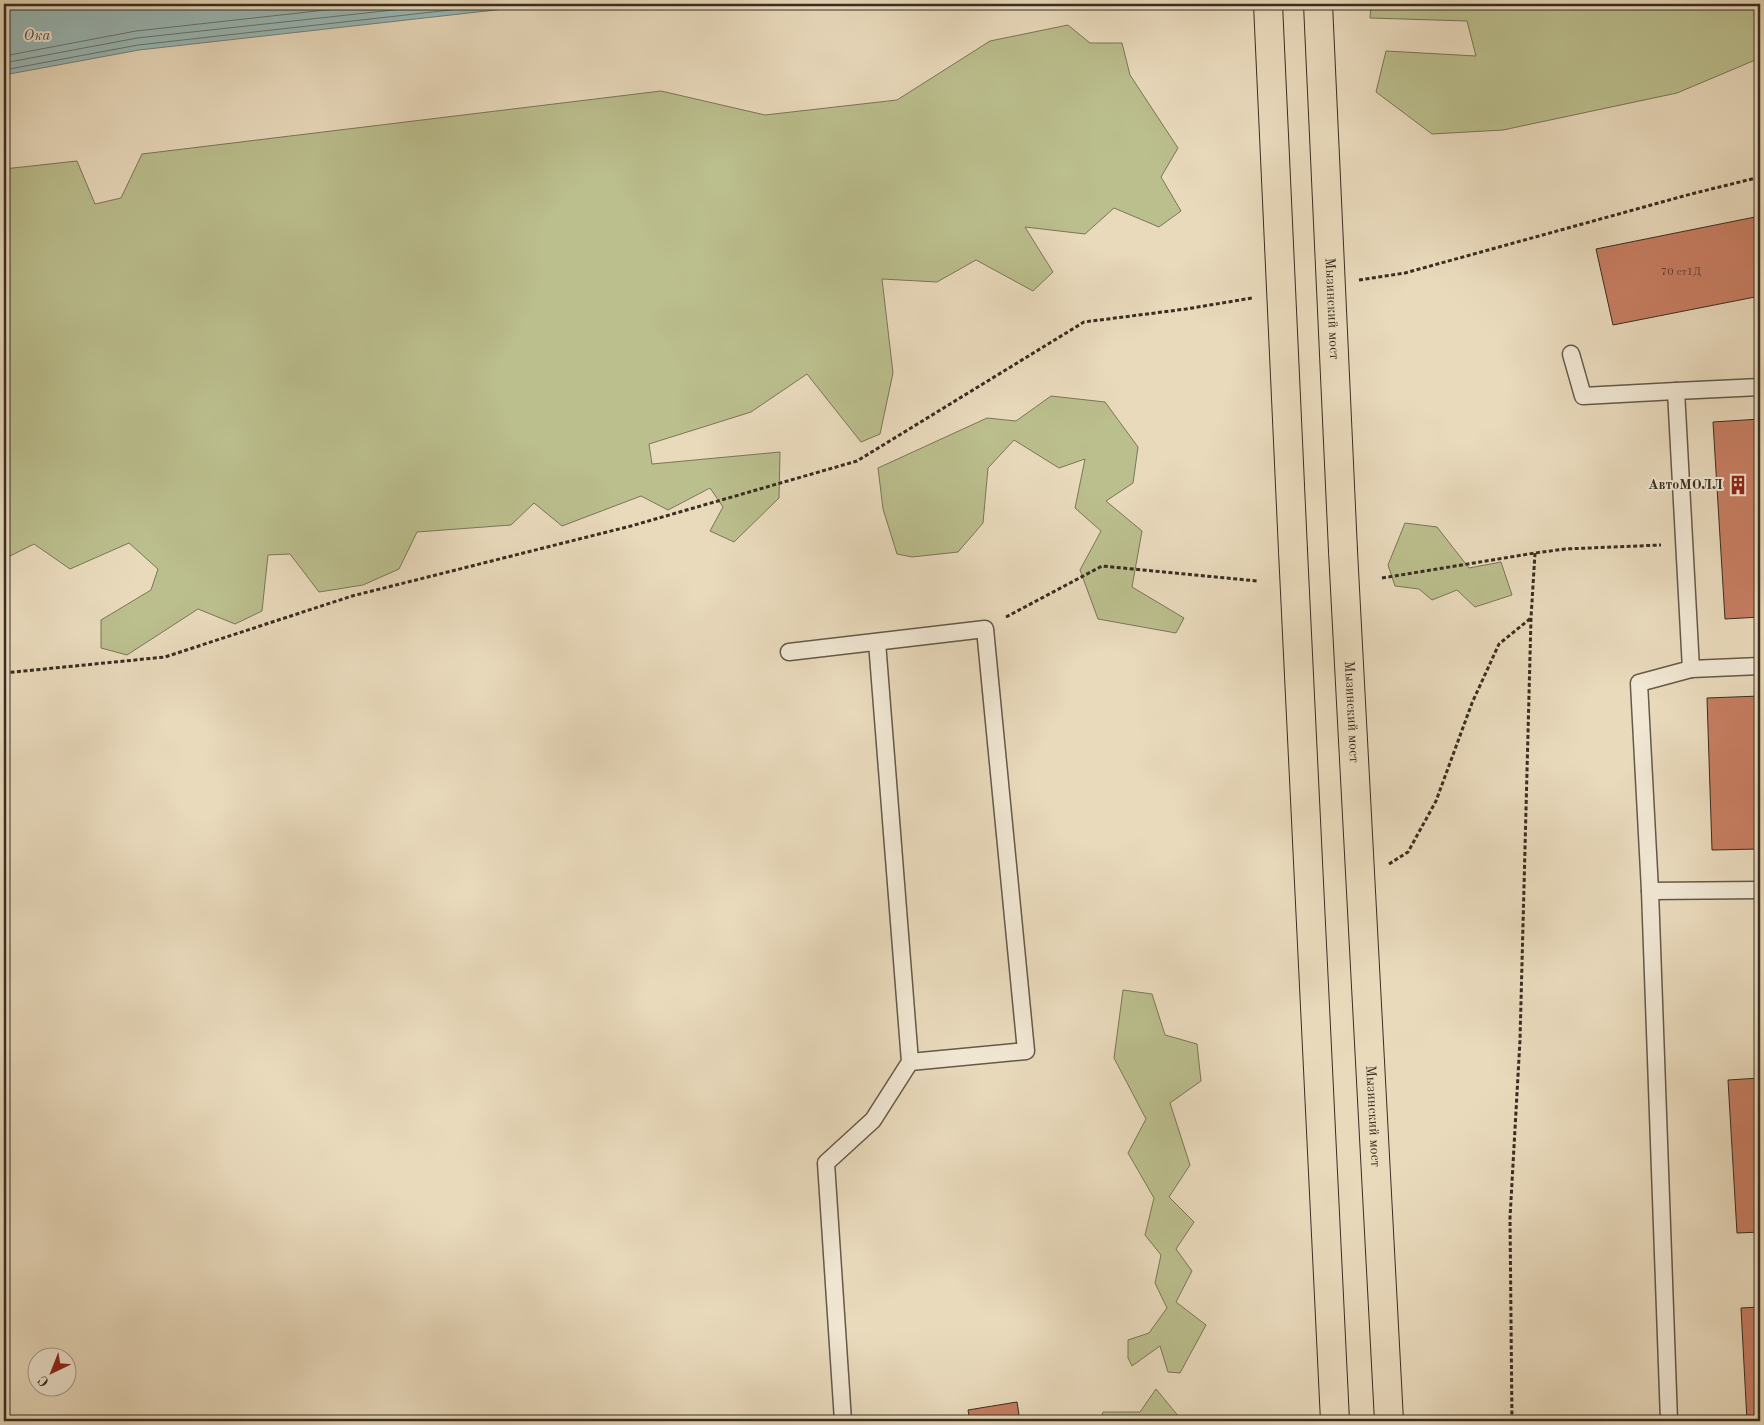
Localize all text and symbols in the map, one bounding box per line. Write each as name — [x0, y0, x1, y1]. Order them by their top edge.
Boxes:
water label: Ока — [24, 29, 50, 44]
street label: Мызинский мост — [1323, 257, 1341, 360]
house number: 70 ст1Д — [1661, 267, 1701, 278]
building icon: АвтоМОЛЛ — [1727, 474, 1749, 496]
place label: АвтоМОЛЛ — [1648, 478, 1723, 492]
street label: Мызинский мост — [1342, 660, 1361, 764]
street label: Мызинский мост — [1363, 1065, 1383, 1168]
north arrow — [28, 1348, 78, 1398]
text: С — [36, 1373, 52, 1389]

